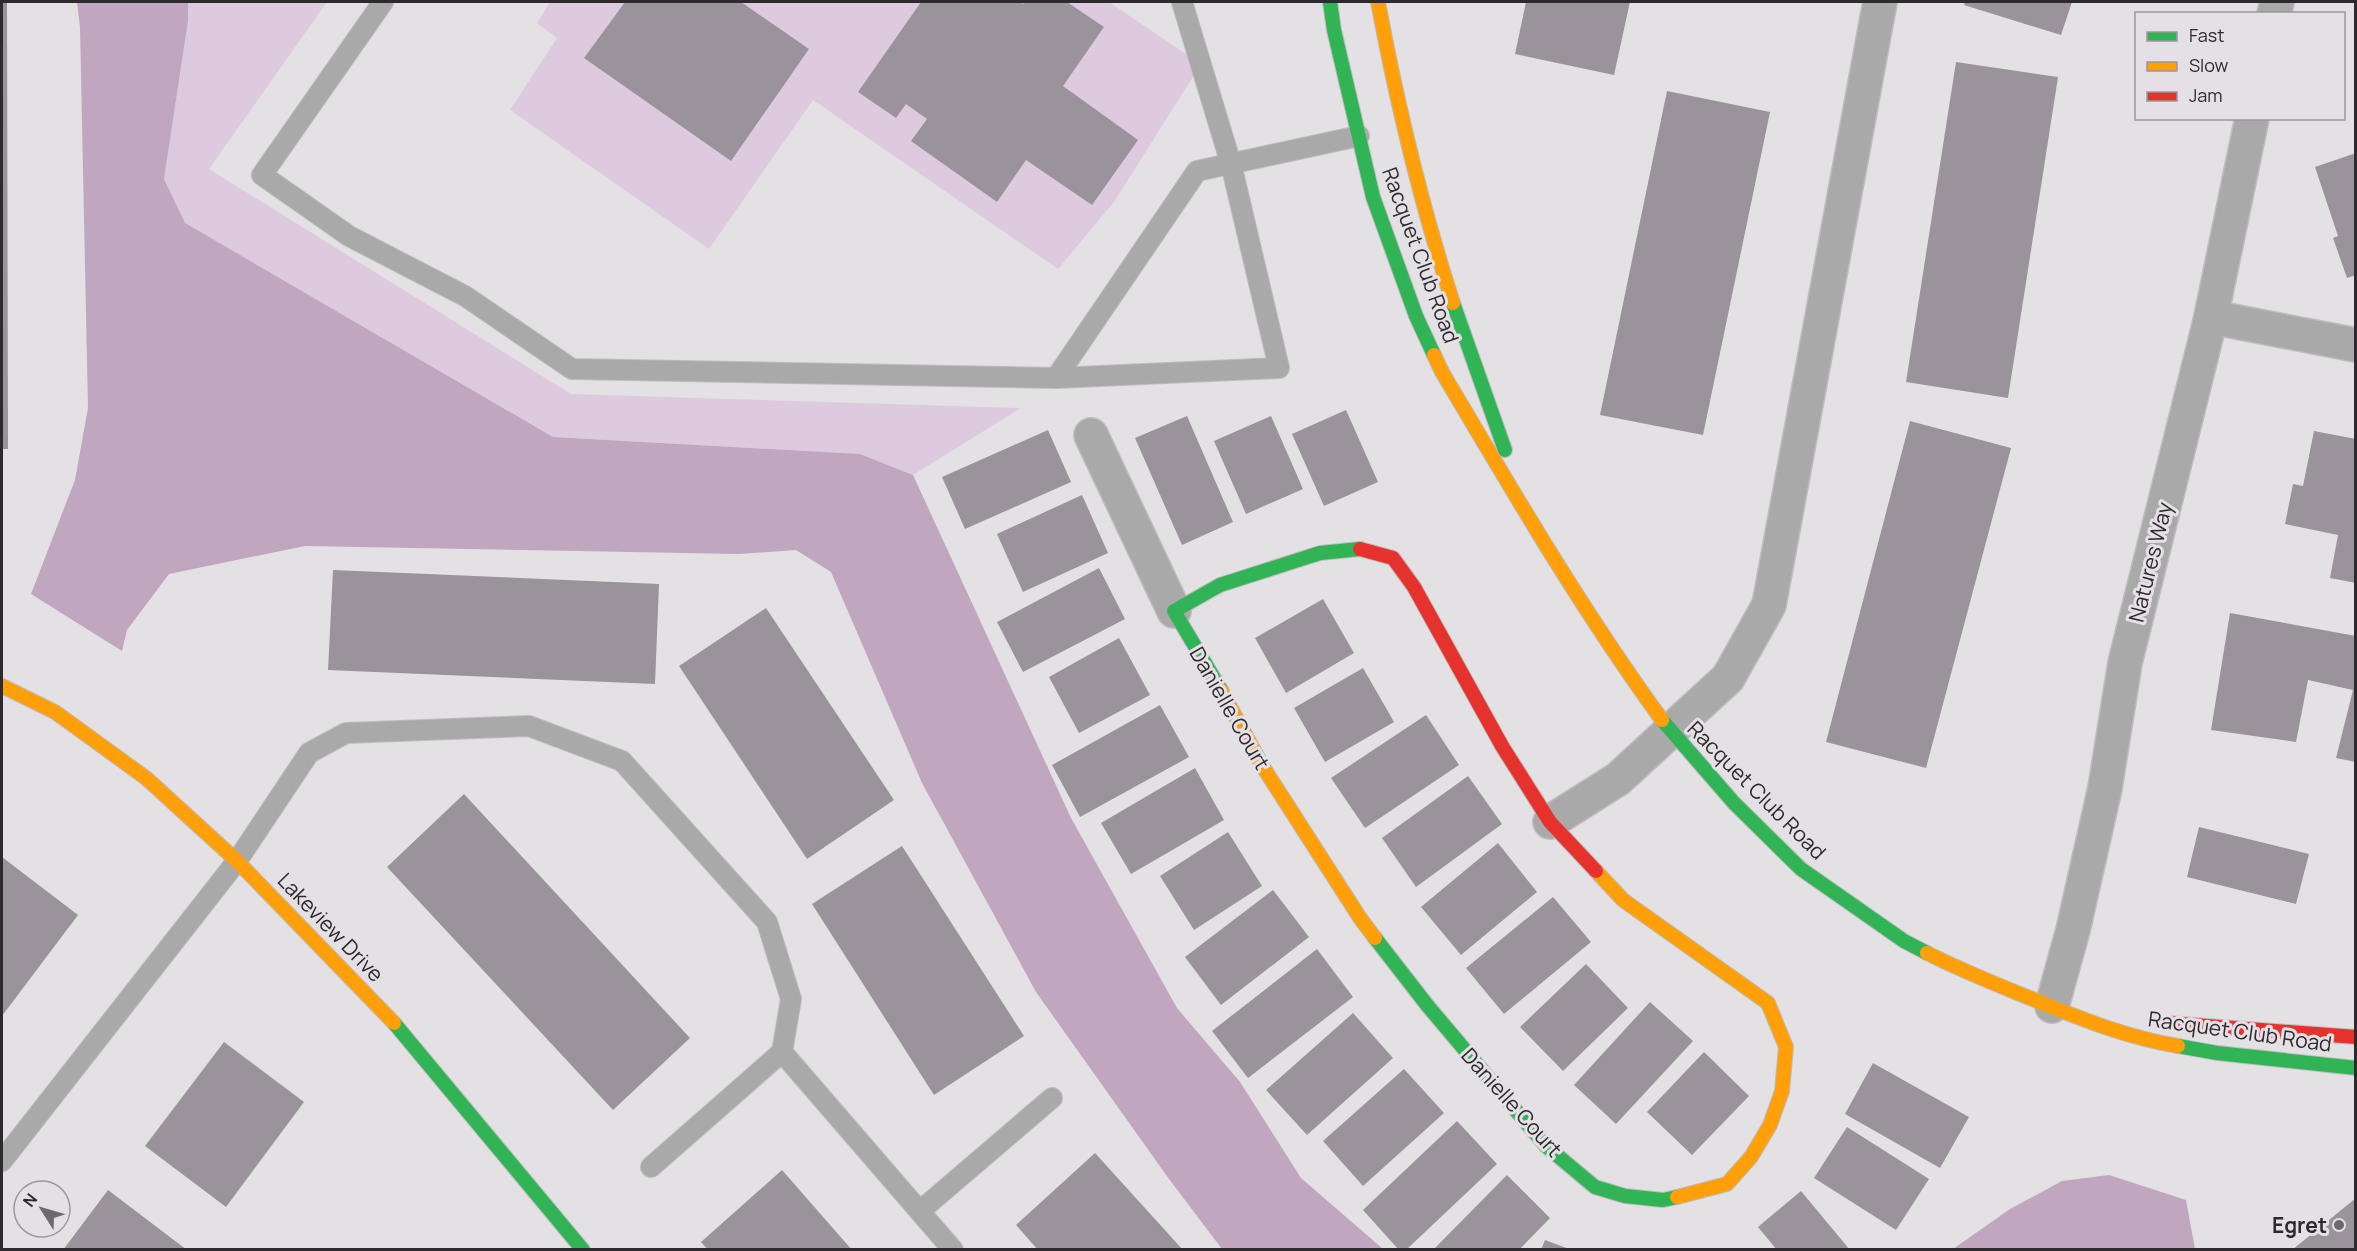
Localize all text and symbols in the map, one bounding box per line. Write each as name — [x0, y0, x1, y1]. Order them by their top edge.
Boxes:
legend — [2135, 12, 2345, 120]
text: Fast — [2189, 23, 2224, 47]
text: Slow — [2189, 53, 2229, 77]
text: Jam — [2189, 83, 2223, 107]
street label: Racquet Club Road — [1376, 163, 1466, 347]
street label: Natures Way — [2122, 499, 2178, 625]
street label: Danielle Court — [1183, 641, 1277, 775]
street label: Racquet Club Road — [1682, 715, 1832, 865]
street label: Lakeview Drive — [272, 866, 390, 988]
street label: Racquet Club Road — [2146, 1004, 2334, 1058]
street label: Danielle Court — [1456, 1042, 1568, 1162]
north arrow — [12, 1179, 72, 1239]
text: N — [18, 1189, 42, 1211]
place label: Egret — [2272, 1211, 2327, 1239]
marker: Egret — [2332, 1218, 2346, 1232]

